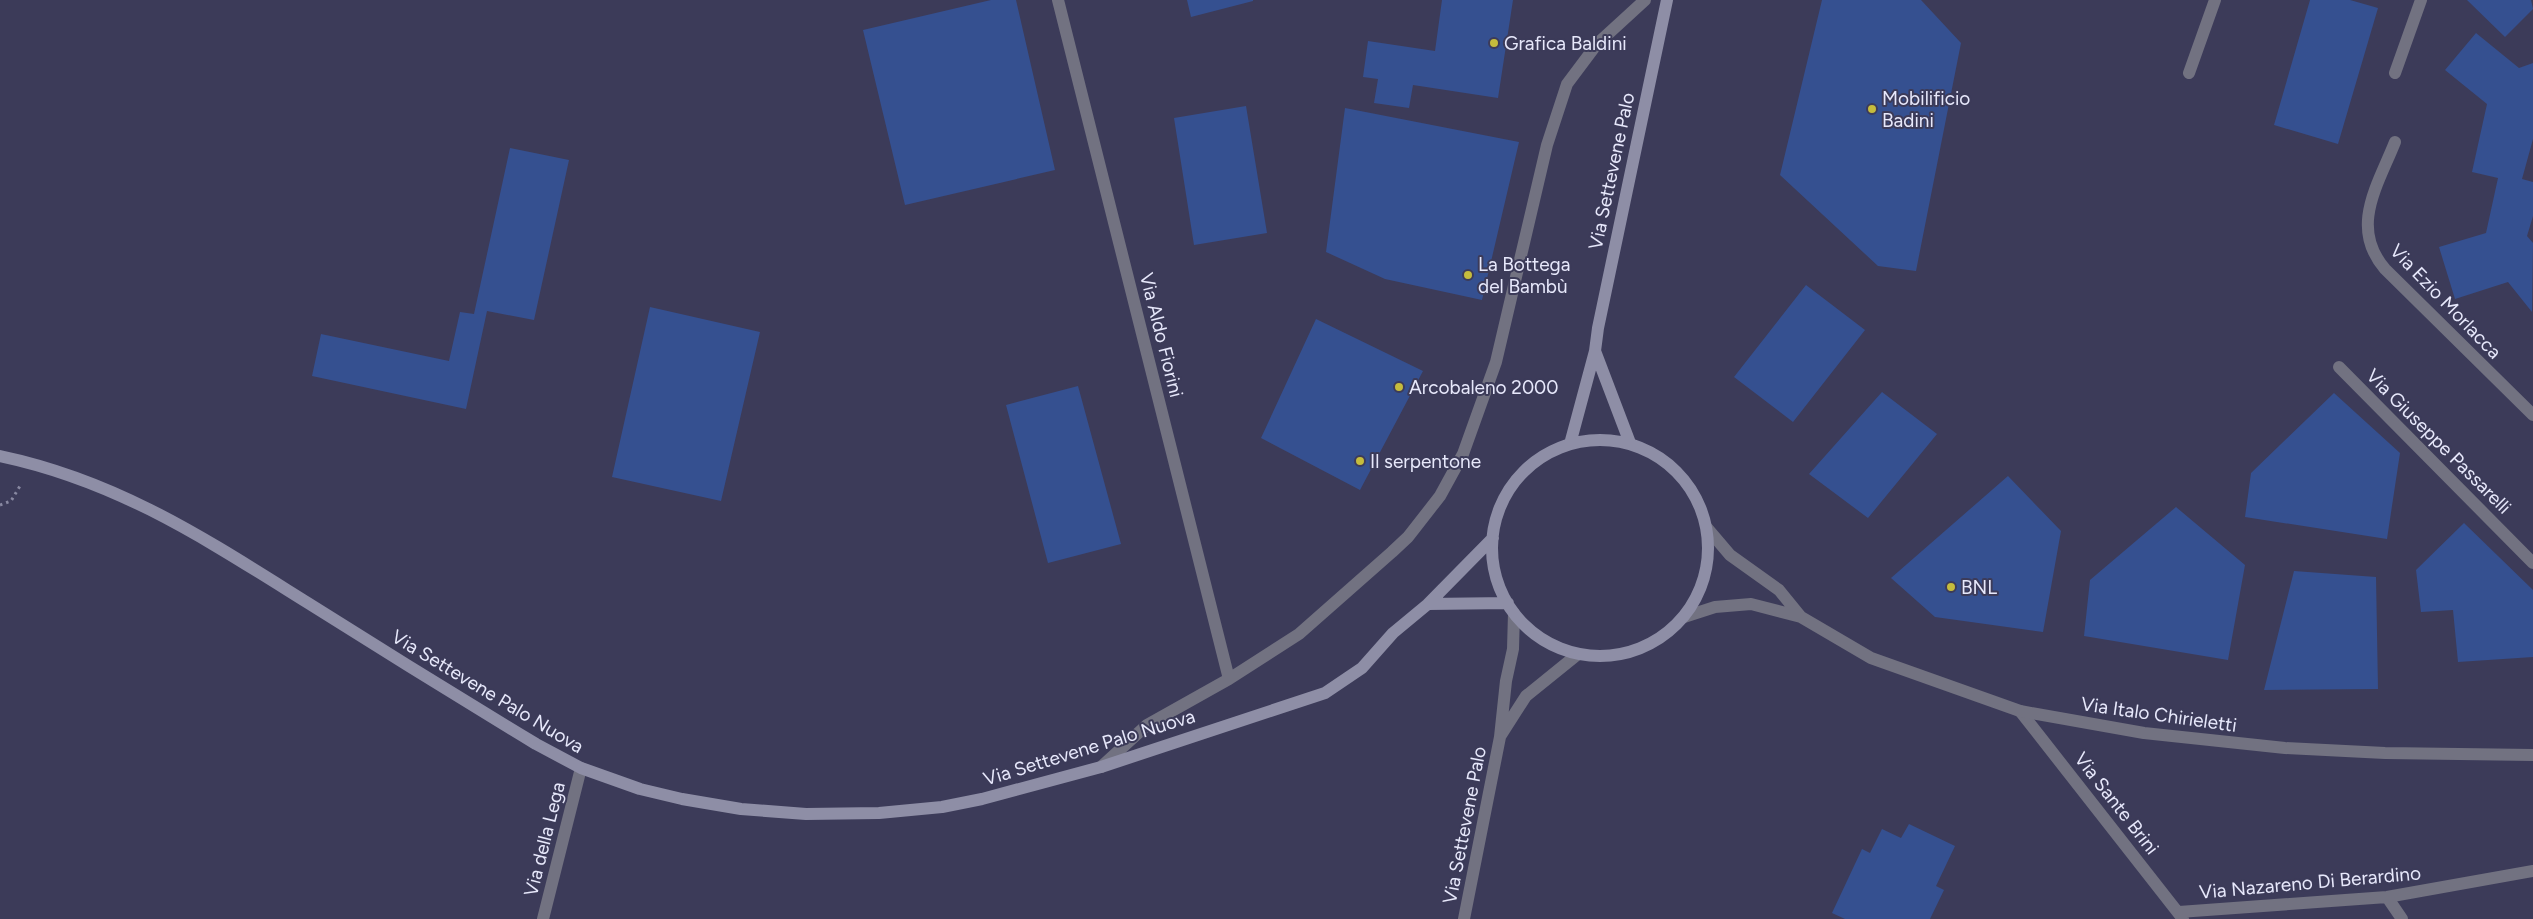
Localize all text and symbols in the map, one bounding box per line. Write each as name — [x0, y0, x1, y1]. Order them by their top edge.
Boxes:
place label: Grafica Baldini — [1504, 32, 1627, 55]
marker: Grafica Baldini — [1488, 37, 1500, 49]
place label: Mobilificio Badini — [1882, 87, 1970, 132]
street label: Via Settevene Palo — [1584, 91, 1639, 252]
marker: Mobilificio Badini — [1866, 103, 1878, 115]
street label: Via Ezio Morlacca — [2385, 239, 2506, 363]
place label: La Bottega del Bambù — [1478, 253, 1570, 298]
marker: La Bottega del Bambù — [1462, 269, 1474, 281]
street label: Via Aldo Fiorini — [1135, 271, 1188, 400]
street label: Via Giuseppe Passarelli — [2361, 364, 2516, 519]
place label: Arcobaleno 2000 — [1409, 376, 1558, 399]
marker: Arcobaleno 2000 — [1393, 381, 1405, 393]
place label: Il serpentone — [1370, 450, 1481, 473]
marker: Il serpentone — [1354, 455, 1366, 467]
place label: BNL — [1961, 576, 1997, 599]
marker: BNL — [1945, 581, 1957, 593]
street label: Via Settevene Palo Nuova — [388, 625, 588, 758]
street label: Via Italo Chirieletti — [2080, 692, 2238, 737]
street label: Via Settevene Palo Nuova — [981, 704, 1198, 791]
street label: Via Settevene Palo — [1438, 744, 1491, 906]
street label: Via Sante Brini — [2070, 748, 2164, 859]
street label: Via della Lega — [519, 779, 570, 899]
street label: Via Nazareno Di Berardino — [2198, 861, 2422, 904]

